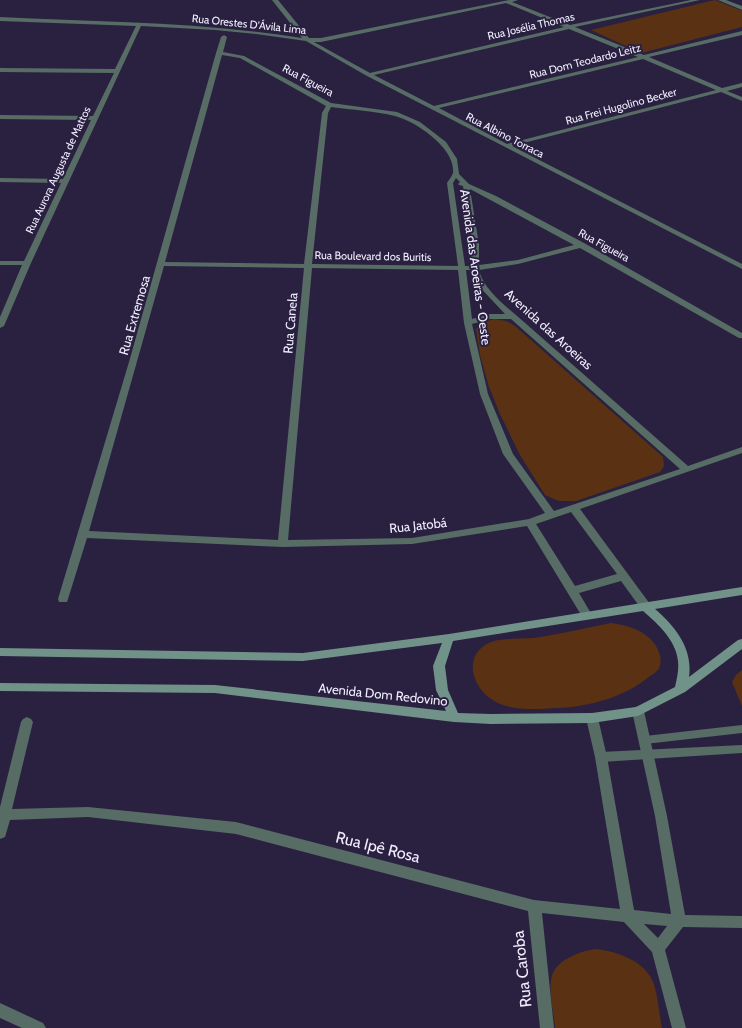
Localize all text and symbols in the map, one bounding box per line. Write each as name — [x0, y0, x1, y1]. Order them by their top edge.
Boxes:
street label: Rua Josélia Thomas — [486, 9, 576, 43]
street label: Rua Orestes D'Ávila Lima — [191, 11, 308, 37]
street label: Rua Dom Teodardo Leitz — [528, 40, 642, 82]
street label: Rua Figueira — [280, 61, 337, 100]
street label: Rua Frei Hugolino Becker — [564, 84, 679, 128]
street label: Rua Aurora Augusta de Mattos — [22, 104, 94, 236]
street label: Rua Albino Torraca — [464, 109, 547, 161]
street label: Avenida das Aroeiras - Oeste — [457, 188, 495, 346]
street label: Rua Figueira — [576, 225, 632, 265]
street label: Rua Boulevard dos Buritis — [314, 248, 432, 264]
street label: Rua Extremosa — [115, 273, 153, 357]
street label: Avenida das Aroeiras — [502, 285, 597, 373]
street label: Rua Canela — [279, 291, 301, 354]
street label: Rua Jatobá — [388, 514, 448, 536]
street label: Avenida Dom Redovino — [318, 679, 448, 709]
street label: Rua Ipê Rosa — [334, 827, 422, 867]
street label: Rua Caroba — [509, 929, 535, 1008]

